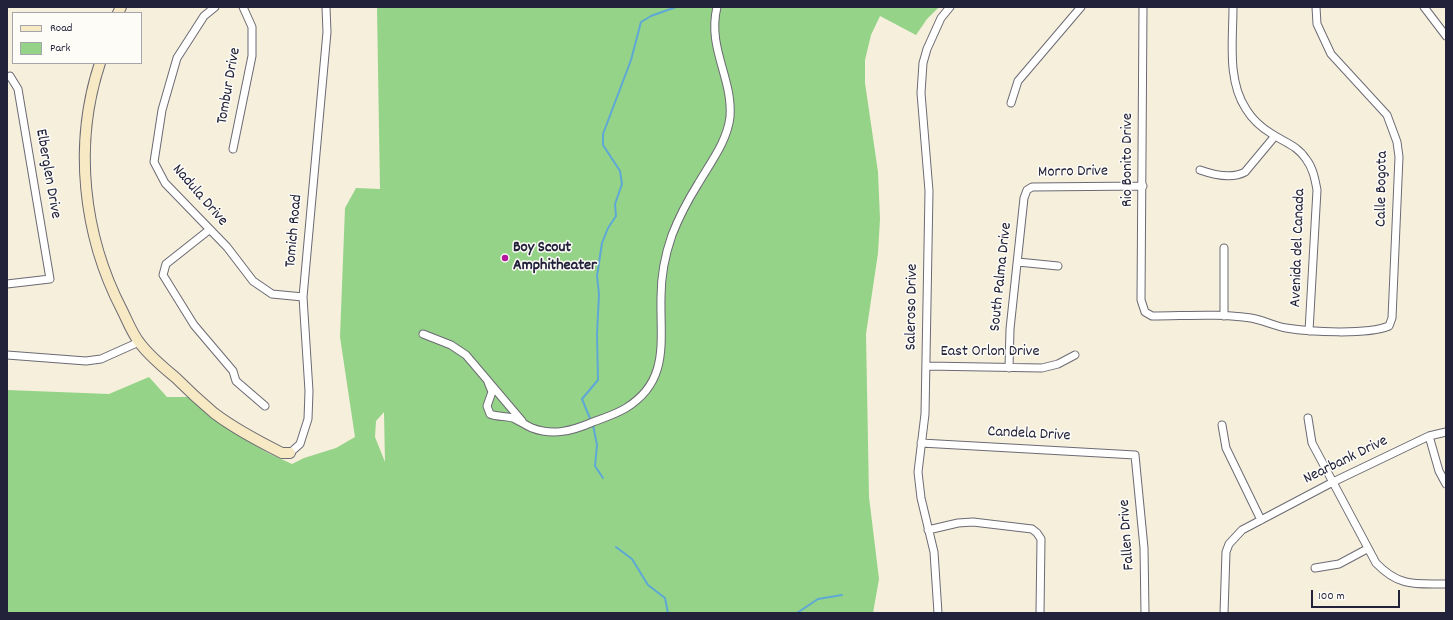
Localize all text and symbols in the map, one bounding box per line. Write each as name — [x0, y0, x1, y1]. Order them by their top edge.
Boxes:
legend — [12, 12, 142, 64]
text: Road — [50, 20, 72, 37]
text: Park — [50, 40, 70, 57]
street label: Tombur Drive — [214, 46, 246, 126]
street label: Rio Bonito Drive — [1119, 113, 1139, 207]
street label: Elberglen Drive — [30, 128, 64, 220]
street label: Calle Bogota — [1373, 151, 1393, 227]
street label: Nadula Drive — [167, 161, 231, 231]
street label: Morro Drive — [1038, 163, 1108, 183]
street label: Avenida del Canada — [1287, 188, 1311, 308]
street label: Tomich Road — [282, 194, 308, 268]
street label: South Palma Drive — [987, 222, 1017, 332]
place label: Boy Scout Amphitheater — [513, 239, 597, 277]
marker: Boy Scout Amphitheater — [500, 253, 510, 263]
street label: Saleroso Drive — [903, 263, 923, 351]
street label: East Orlon Drive — [940, 343, 1040, 363]
street label: Candela Drive — [987, 423, 1071, 447]
street label: Nearbank Drive — [1301, 432, 1391, 490]
street label: Fallen Drive — [1116, 499, 1140, 571]
scale bar — [1313, 582, 1402, 608]
text: 100 m — [1318, 588, 1345, 605]

